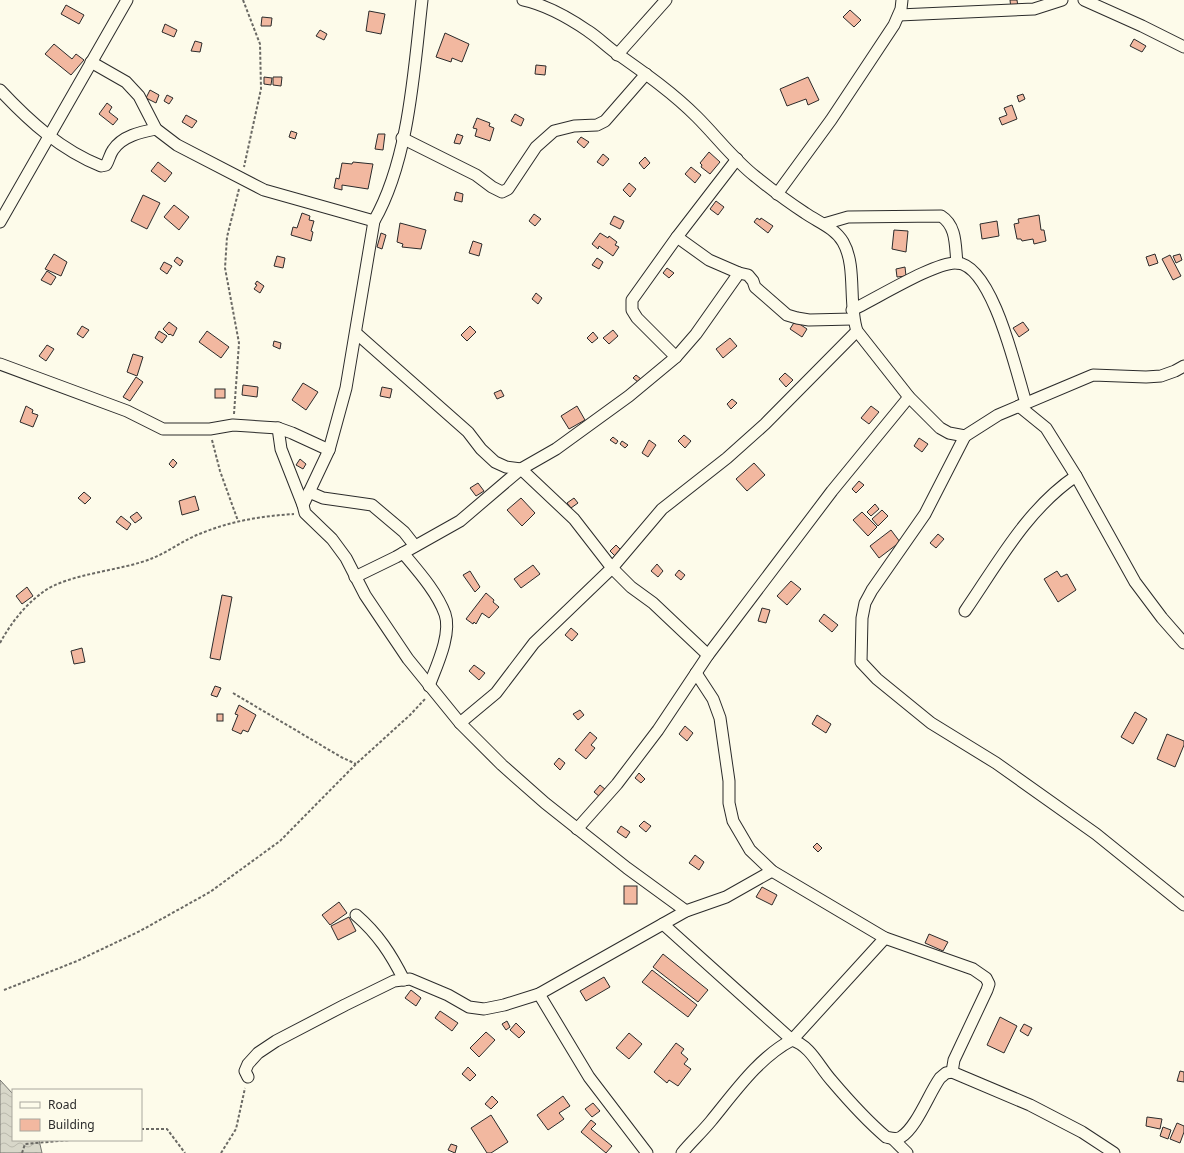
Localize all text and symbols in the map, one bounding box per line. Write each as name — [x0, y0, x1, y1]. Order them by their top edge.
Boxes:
legend — [12, 1089, 142, 1141]
text: Road — [48, 1096, 77, 1113]
text: Building — [48, 1116, 95, 1133]

